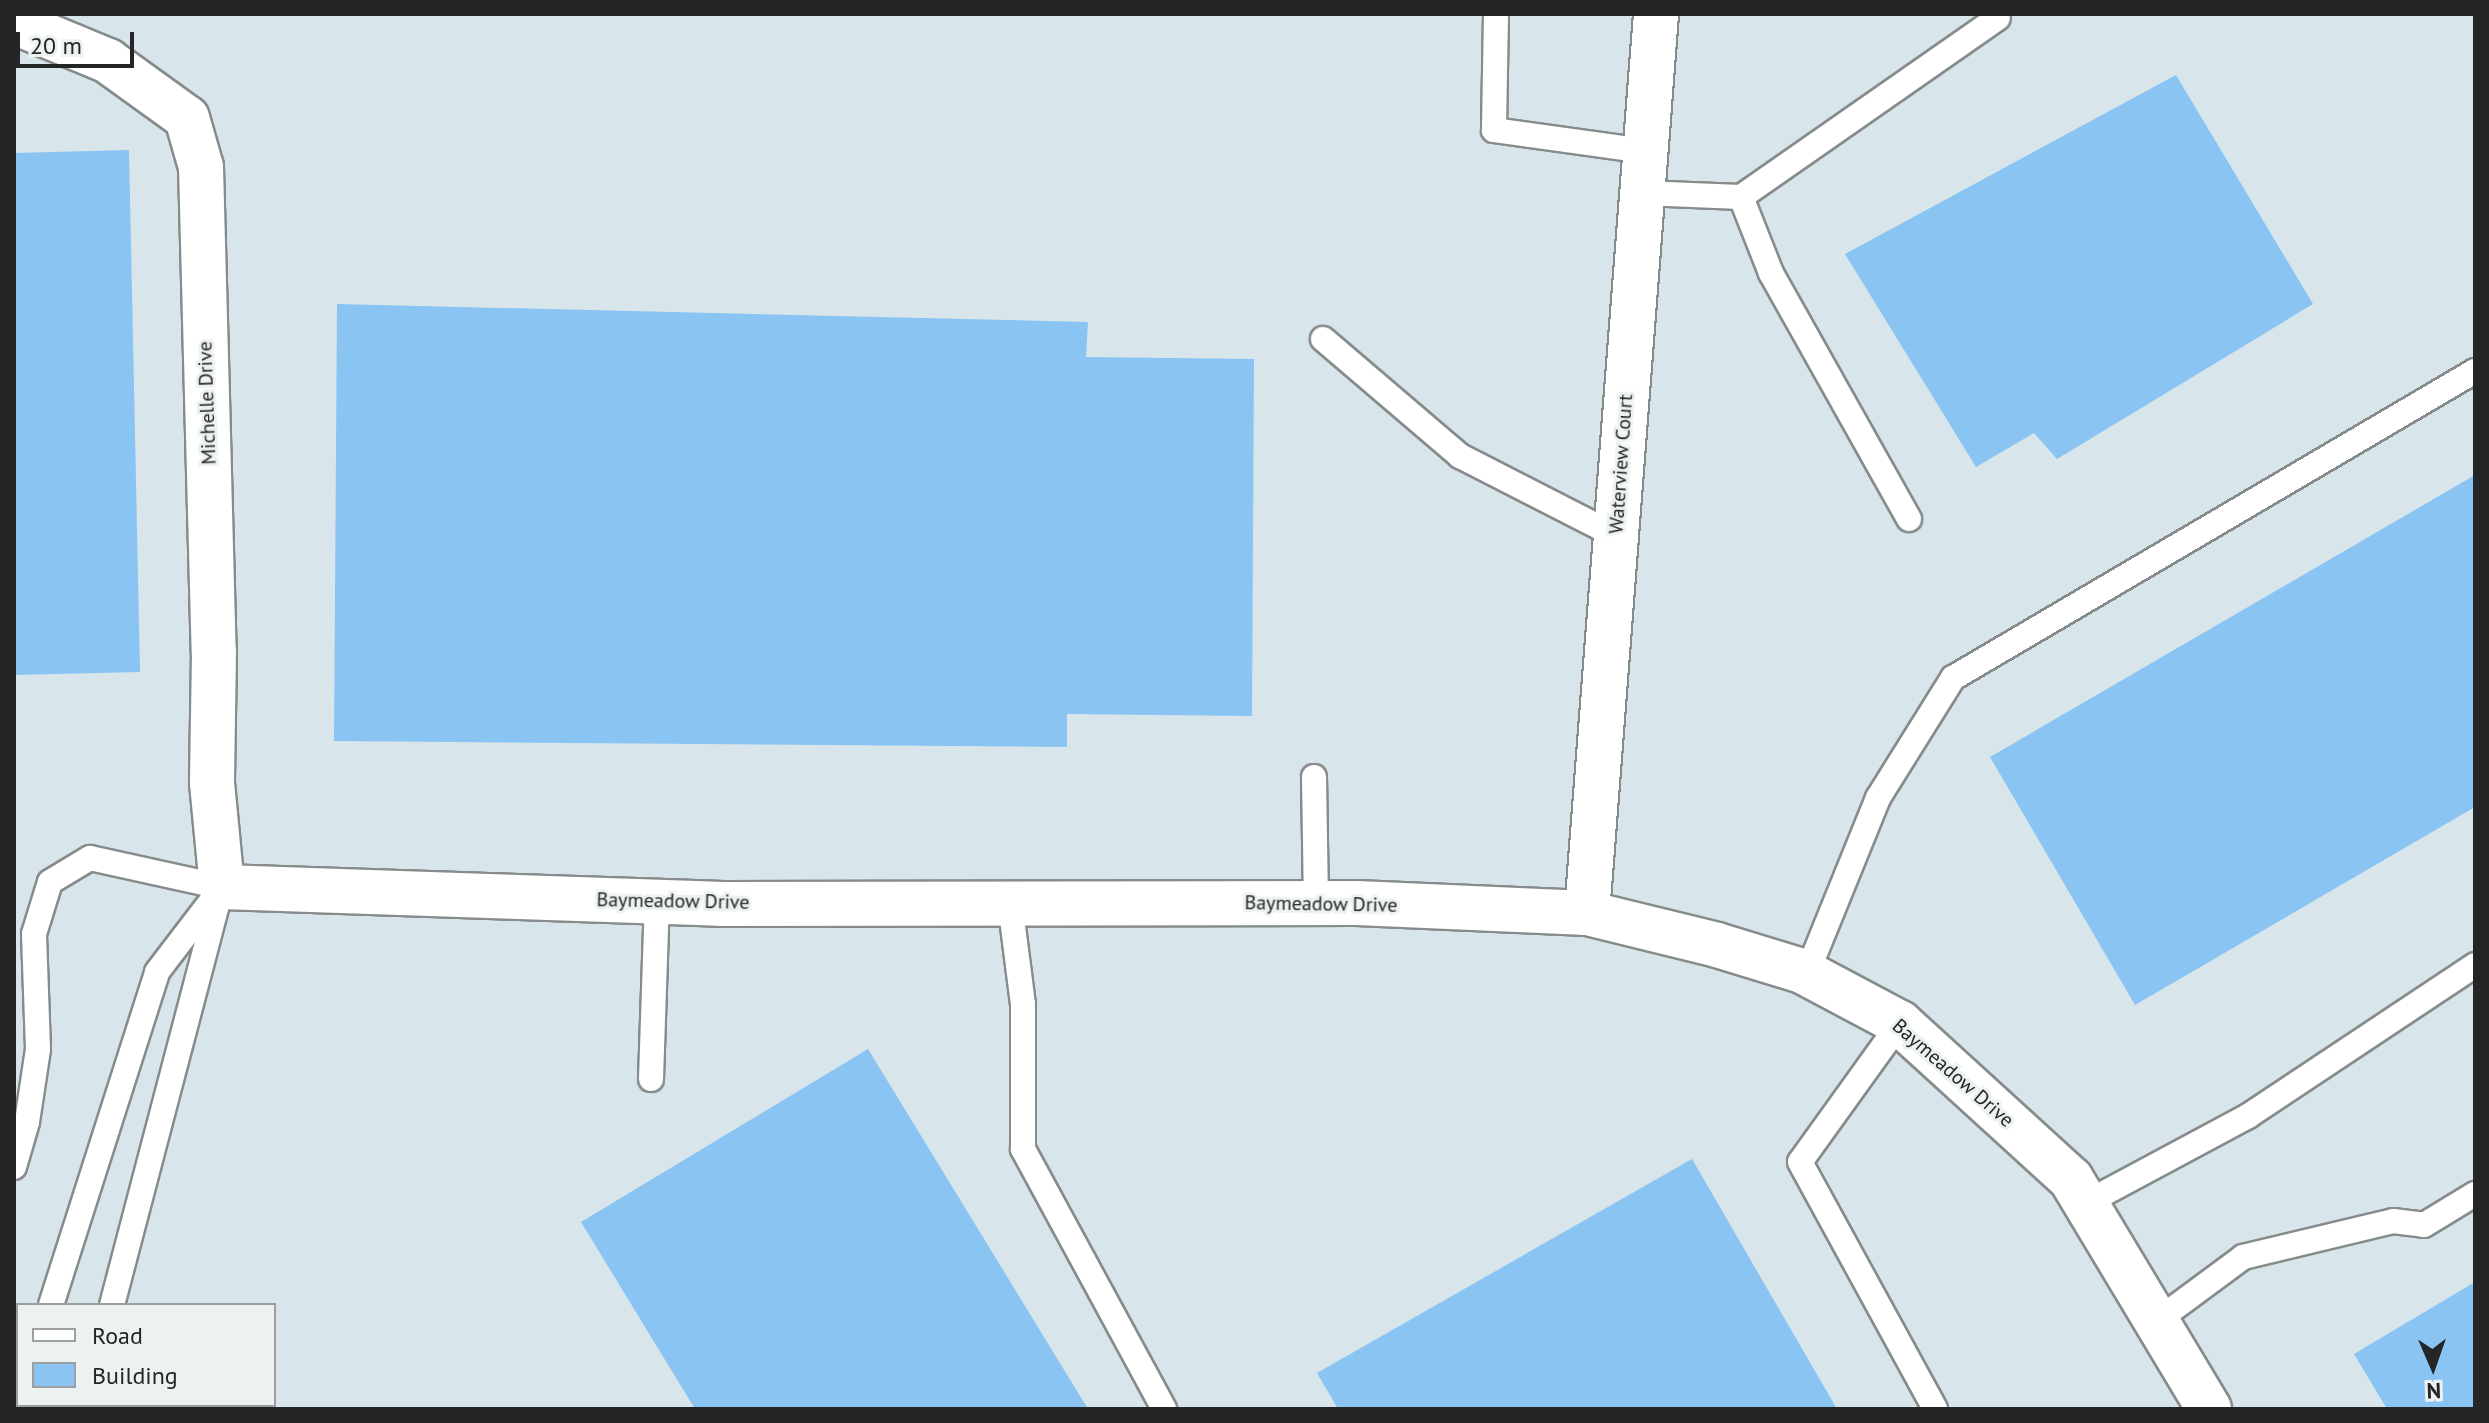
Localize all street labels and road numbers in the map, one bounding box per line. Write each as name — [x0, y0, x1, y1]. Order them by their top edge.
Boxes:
street label: Michelle Drive — [193, 341, 221, 465]
street label: Waterview Court — [1604, 393, 1638, 535]
street label: Baymeadow Drive — [596, 888, 750, 914]
street label: Baymeadow Drive — [1244, 891, 1398, 917]
street label: Baymeadow Drive — [1887, 1014, 2019, 1132]

